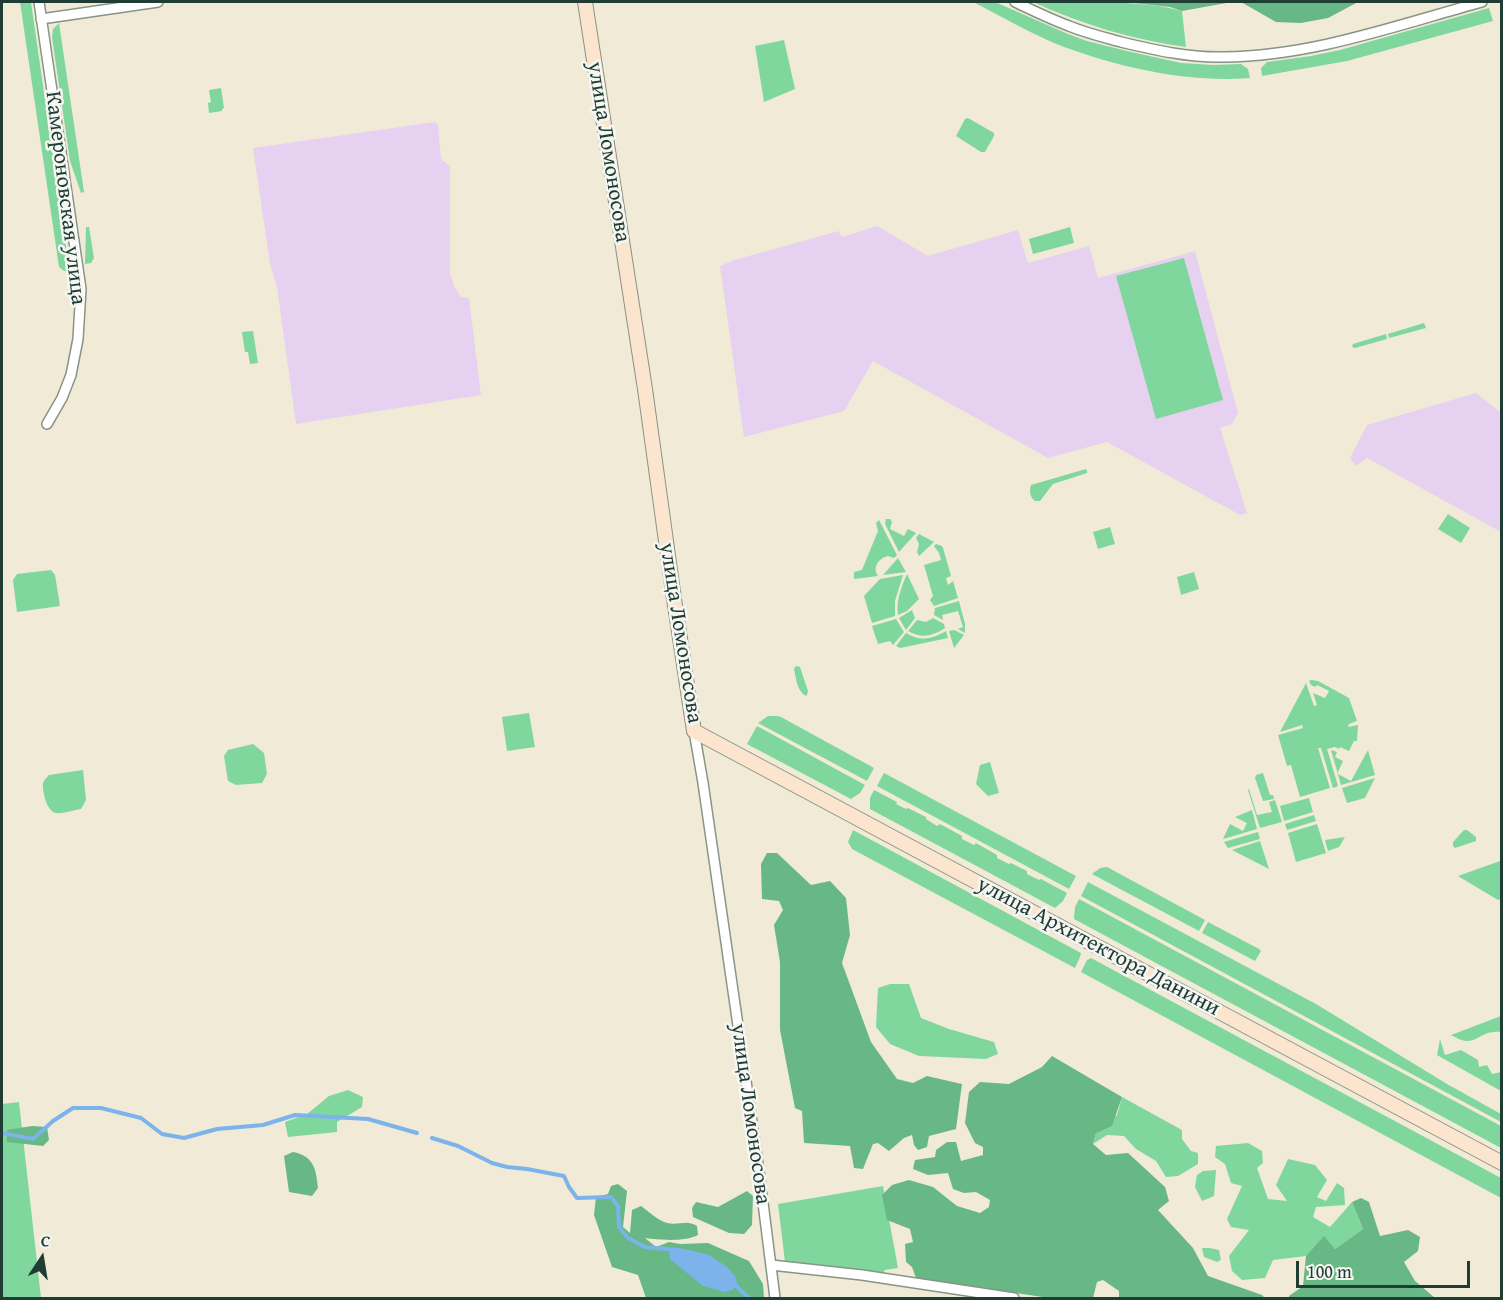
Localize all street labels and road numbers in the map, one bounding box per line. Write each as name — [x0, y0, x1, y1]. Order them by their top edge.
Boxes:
street label: улица Ломоносова — [581, 60, 635, 244]
street label: Камероновская улица — [39, 90, 91, 306]
street label: улица Ломоносова — [653, 541, 707, 725]
street label: улица Архитектора Данини — [972, 872, 1224, 1022]
street label: улица Ломоносова — [724, 1022, 776, 1206]

